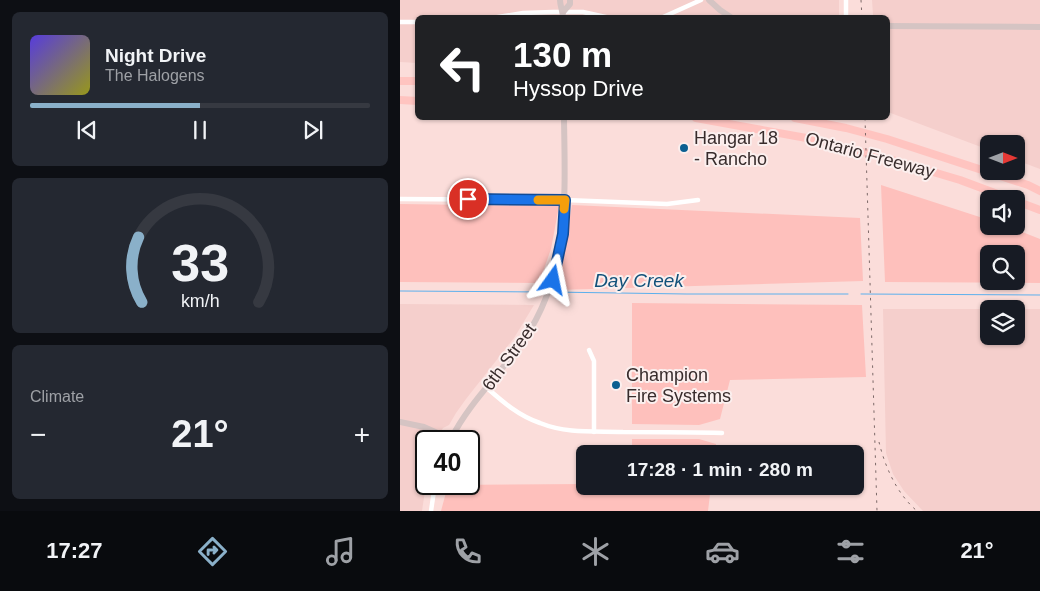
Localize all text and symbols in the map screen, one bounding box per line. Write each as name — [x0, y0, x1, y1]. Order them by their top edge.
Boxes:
icon: left — [430, 35, 495, 100]
text: 130 m — [513, 35, 612, 74]
text: Night Drive — [105, 45, 206, 66]
text: The Halogens — [105, 67, 205, 84]
text: Hyssop Drive — [513, 76, 644, 101]
icon: previous — [73, 116, 101, 144]
icon: pause — [186, 116, 214, 144]
icon: next — [299, 116, 327, 144]
place label: Hangar 18 - Rancho — [694, 128, 778, 169]
street label: Ontario Freeway — [803, 128, 937, 182]
north arrow — [980, 135, 1025, 180]
map controls — [980, 135, 1025, 345]
marker: Hangar 18 - Rancho — [678, 142, 690, 154]
pin — [447, 178, 489, 220]
icon: arrive — [454, 185, 482, 213]
button: sound — [980, 190, 1025, 235]
text: 33 — [171, 234, 229, 292]
button: search — [980, 245, 1025, 290]
position arrow — [526, 253, 578, 305]
water label: Day Creek — [594, 270, 685, 291]
text: km/h — [181, 291, 219, 311]
button: layers — [980, 300, 1025, 345]
street label: 6th Street — [478, 320, 540, 394]
place label: Champion Fire Systems — [626, 365, 731, 406]
marker: Champion Fire Systems — [610, 379, 622, 391]
text: Climate — [30, 388, 84, 405]
text: 21° — [171, 413, 229, 455]
text: − — [30, 419, 46, 450]
text: + — [354, 419, 370, 450]
speed limit sign: 40 — [415, 430, 480, 495]
text: 17:28 · 1 min · 280 m — [627, 459, 813, 480]
icon: directions — [195, 534, 230, 569]
icon: music — [323, 534, 358, 569]
icon: phone — [450, 534, 485, 569]
icon: climate — [578, 534, 613, 569]
icon: car — [705, 534, 740, 569]
icon: filters — [833, 534, 868, 569]
text: 17:27 — [46, 538, 103, 563]
text: 21° — [960, 538, 994, 563]

